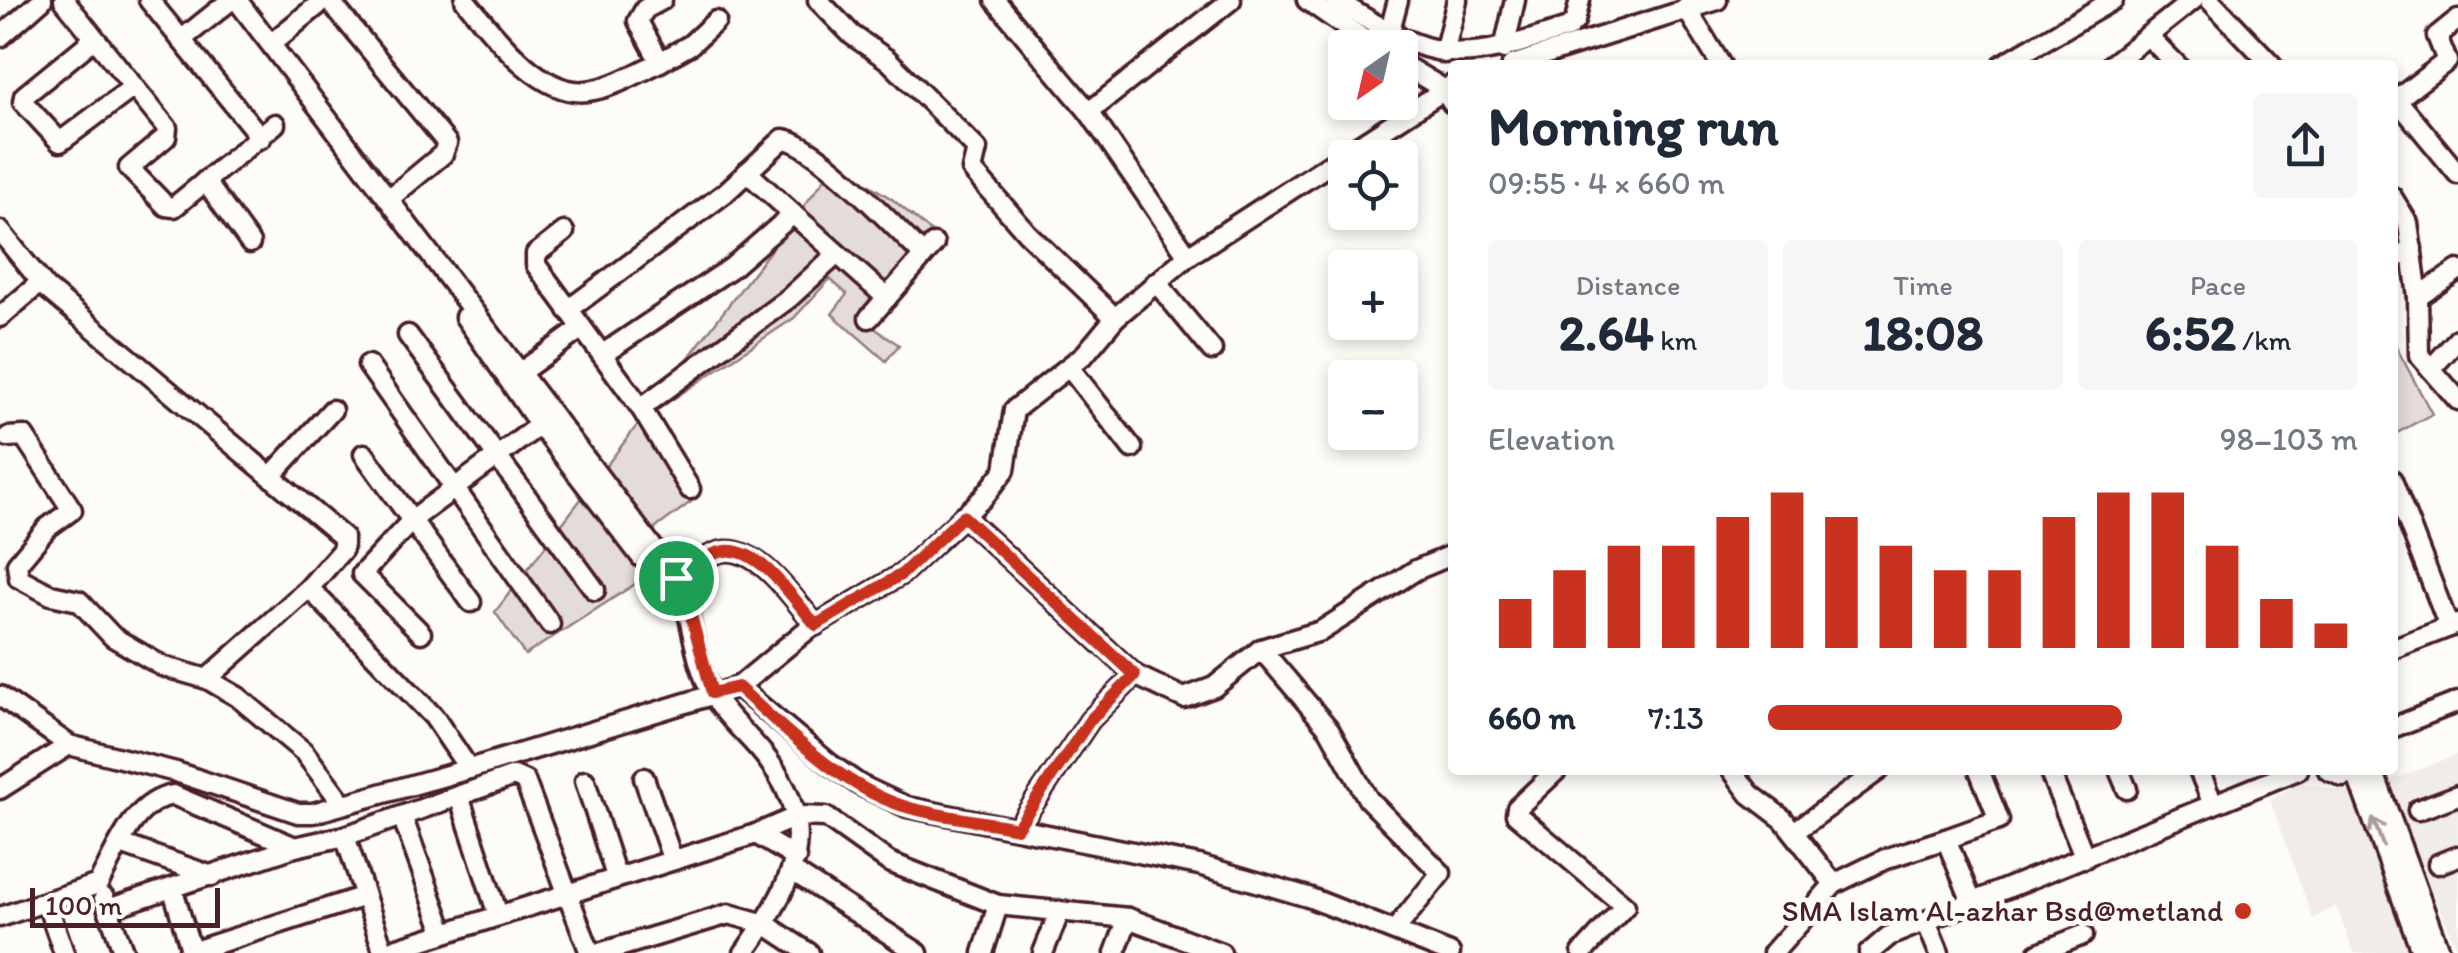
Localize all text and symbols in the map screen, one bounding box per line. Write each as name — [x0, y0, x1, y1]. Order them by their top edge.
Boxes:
north arrow — [1328, 30, 1418, 120]
map controls — [1328, 30, 1418, 450]
text: Morning run — [1488, 93, 1779, 159]
button: share — [2253, 93, 2358, 198]
button: locate — [1328, 140, 1418, 230]
text: 09:55 · 4 × 660 m — [1488, 164, 1725, 202]
button: + — [1328, 250, 1418, 340]
text: Distance — [1576, 268, 1680, 302]
text: Time — [1893, 268, 1953, 302]
text: Pace — [2190, 268, 2246, 302]
text: 2.64 — [1559, 302, 1654, 363]
text: 18:08 — [1862, 302, 1984, 363]
text: 6:52 — [2145, 302, 2236, 363]
text: km — [1654, 323, 1697, 357]
text: /km — [2236, 323, 2291, 357]
button: − — [1328, 360, 1418, 450]
text: Elevation — [1488, 420, 1615, 458]
text: 98–103 m — [2220, 420, 2358, 458]
pin — [634, 536, 719, 621]
icon: arrive — [649, 551, 704, 606]
text: 660 m — [1488, 699, 1576, 737]
text: 7:13 — [1648, 699, 1704, 737]
one-way arrow — [2367, 817, 2385, 847]
scale bar — [30, 883, 220, 928]
text: 100 m — [45, 888, 122, 922]
place label: SMA Islam Al-azhar Bsd@metland — [1782, 892, 2223, 929]
marker: SMA Islam Al-azhar Bsd@metland — [2232, 900, 2254, 922]

